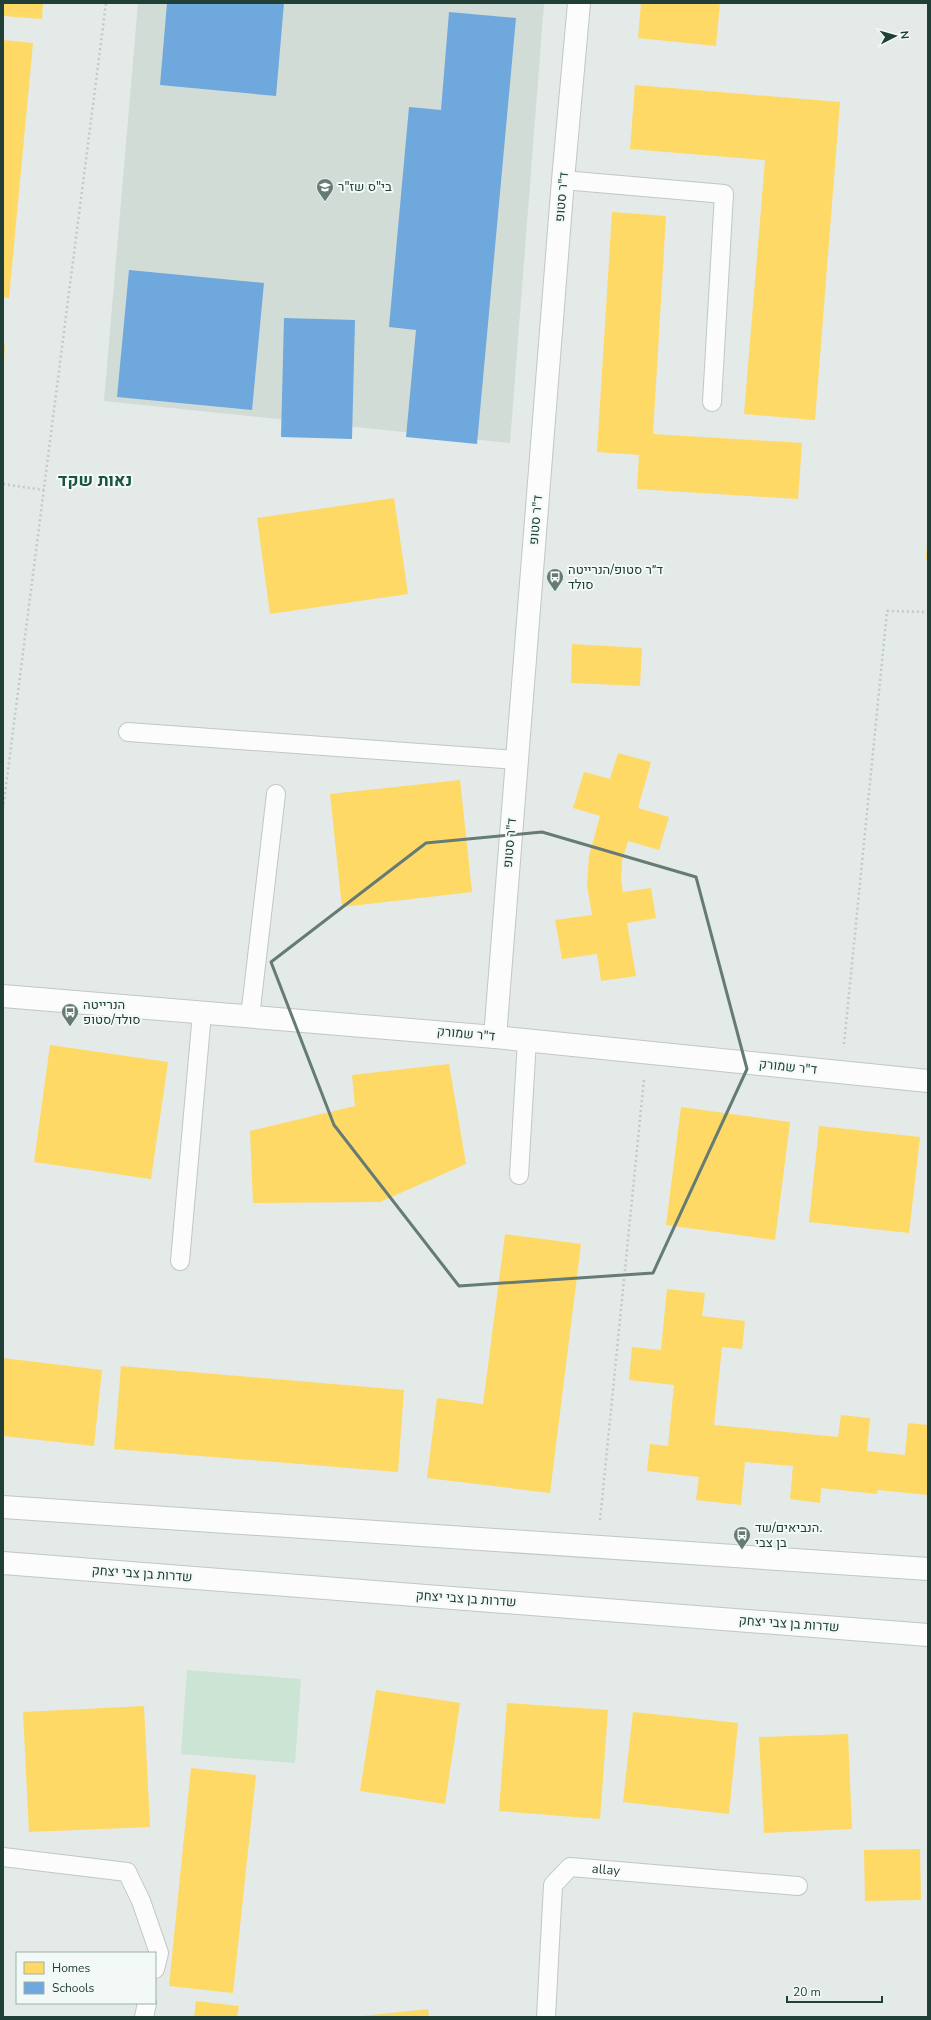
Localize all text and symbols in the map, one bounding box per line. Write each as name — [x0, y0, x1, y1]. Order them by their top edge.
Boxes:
north arrow — [875, 16, 915, 56]
text: N — [897, 30, 912, 40]
street label: ד"ר סטופ — [551, 171, 573, 223]
school or university icon: בי"ס שז"ר — [315, 177, 335, 202]
place label: בי"ס שז"ר — [338, 178, 392, 196]
district label: נאות שקד — [58, 469, 132, 492]
street label: ד"ר סטופ — [525, 494, 547, 546]
place label: ד״ר סטופ/הנרייטה סולד — [568, 561, 663, 594]
bus stop icon: ד״ר סטופ/הנרייטה סולד — [545, 567, 565, 592]
street label: ד"ר סטופ — [499, 817, 521, 869]
place label: הנרייטה סולד/סטופ — [83, 996, 141, 1029]
bus stop icon: הנרייטה סולד/סטופ — [60, 1002, 80, 1027]
street label: ד"ר שמורק — [436, 1022, 496, 1046]
street label: ד"ר שמורק — [758, 1055, 818, 1079]
place label: הנביאים/שד. בן צבי — [755, 1519, 822, 1552]
bus stop icon: הנביאים/שד. בן צבי — [732, 1525, 752, 1550]
street label: שדרות בן צבי יצחק — [91, 1562, 193, 1586]
street label: שדרות בן צבי יצחק — [415, 1587, 517, 1611]
street label: שדרות בן צבי יצחק — [738, 1612, 840, 1636]
street label: allay — [591, 1860, 621, 1880]
legend — [16, 1952, 156, 2004]
text: Homes — [52, 1960, 90, 1976]
scale bar — [787, 1978, 882, 2004]
text: Schools — [52, 1980, 95, 1996]
text: 20 m — [793, 1984, 821, 2000]

